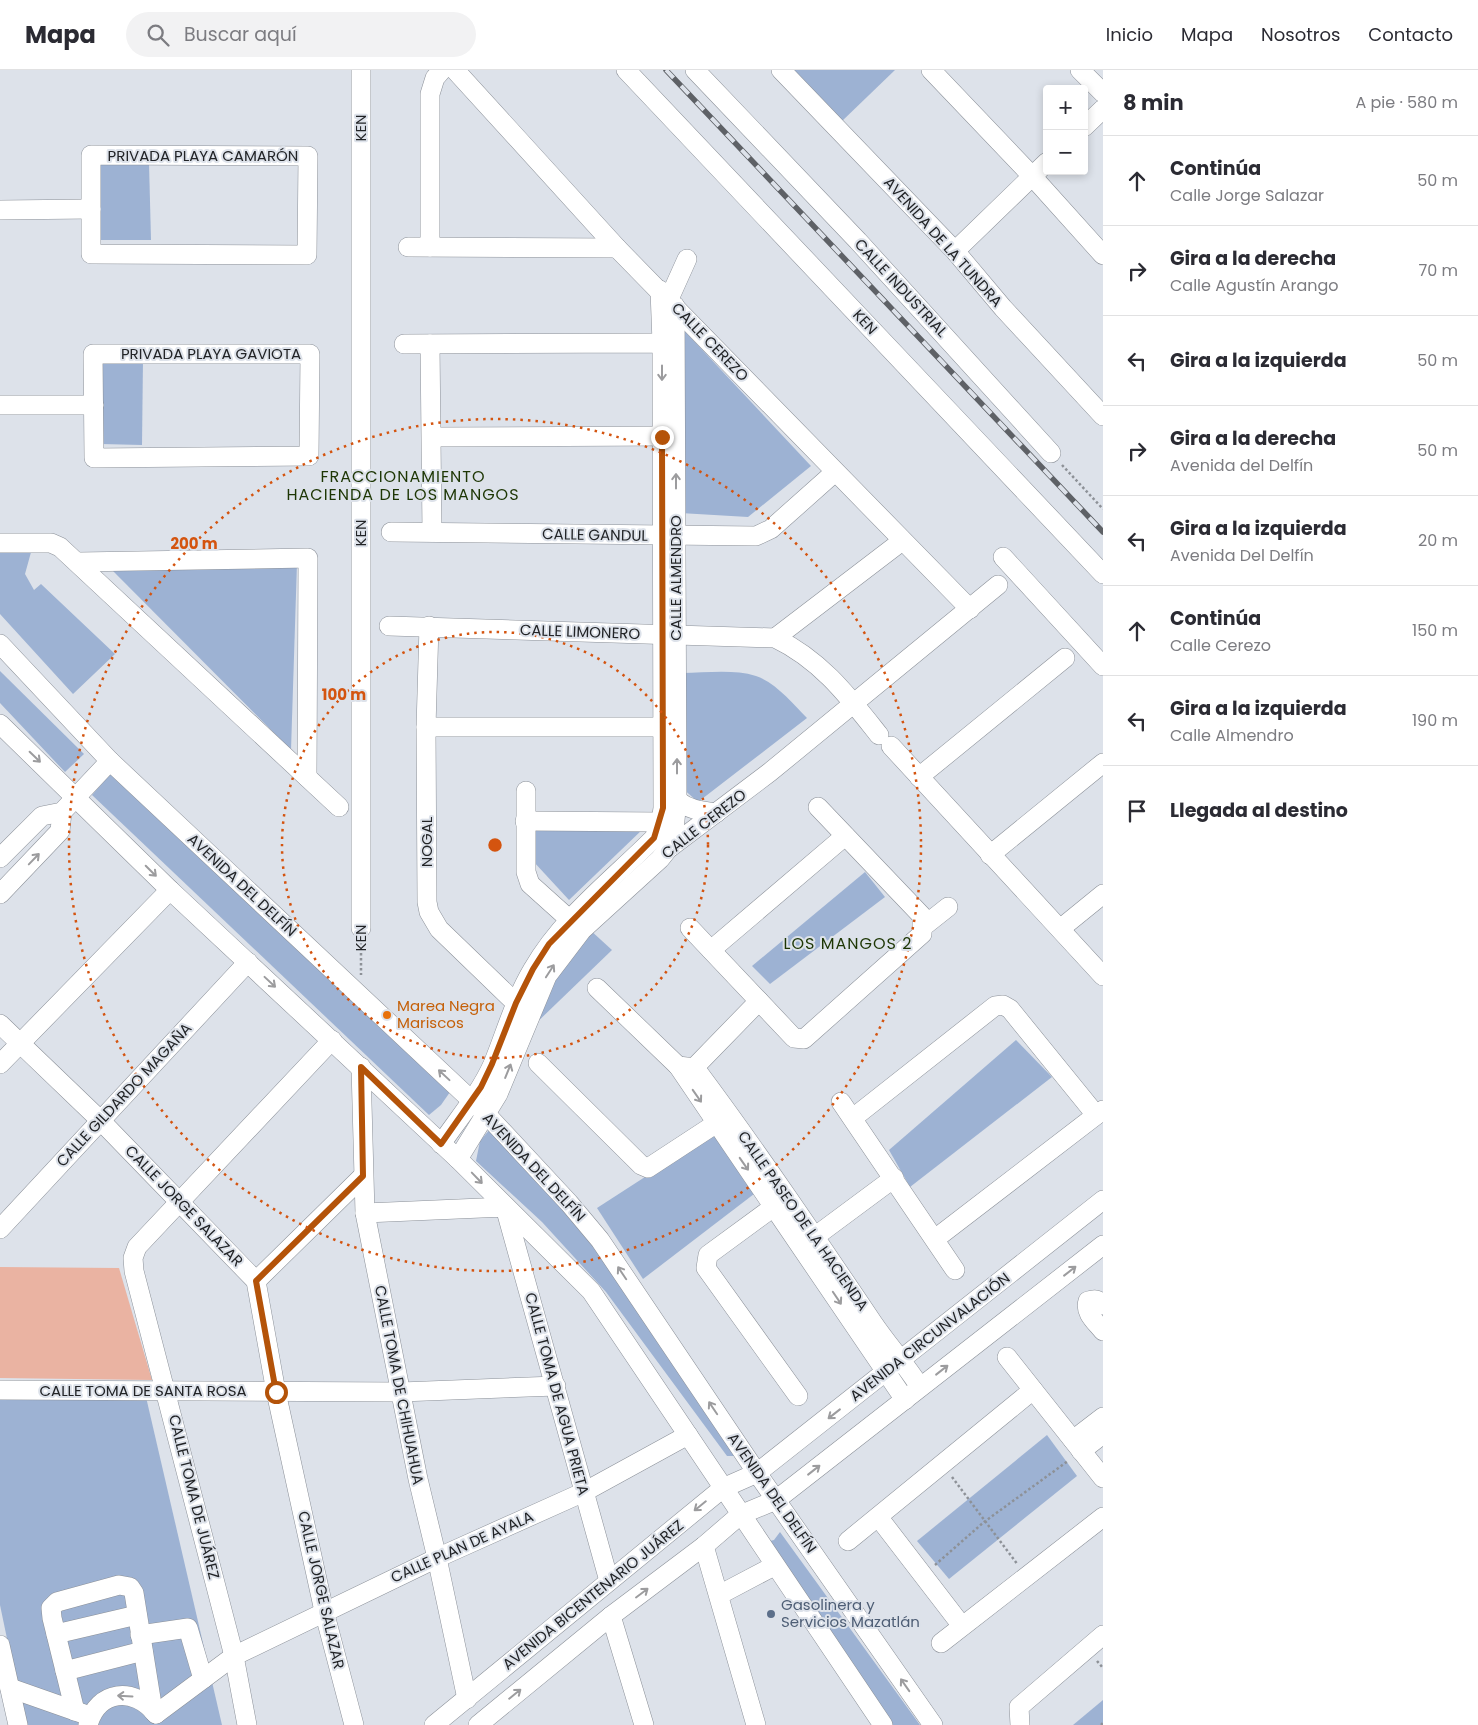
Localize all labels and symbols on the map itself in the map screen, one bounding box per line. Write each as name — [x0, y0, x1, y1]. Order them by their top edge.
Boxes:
street label: KEN — [350, 114, 371, 142]
street label: PRIVADA PLAYA CAMARÓN — [108, 145, 298, 166]
street label: AVENIDA DE LA TUNDRA — [879, 172, 1008, 311]
street label: CALLE INDUSTRIAL — [850, 234, 953, 342]
street label: CALLE CEREZO — [667, 298, 754, 386]
street label: KEN — [848, 305, 882, 339]
street label: PRIVADA PLAYA GAVIOTA — [121, 343, 301, 364]
one-way arrow — [657, 365, 667, 381]
route end — [651, 426, 674, 449]
district label: FRACCIONAMIENTO HACIENDA DE LOS MANGOS — [286, 465, 520, 506]
one-way arrow — [671, 474, 681, 490]
street label: CALLE ALMENDRO — [665, 515, 686, 641]
street label: KEN — [350, 519, 371, 547]
street label: CALLE GANDUL — [542, 523, 649, 546]
text: 200 m — [170, 533, 218, 554]
street label: CALLE LIMONERO — [519, 619, 641, 644]
text: 100 m — [322, 684, 366, 705]
one-way arrow — [29, 751, 42, 763]
one-way arrow — [672, 759, 682, 775]
street label: CALLE CEREZO — [657, 784, 751, 863]
street label: NOGAL — [416, 816, 437, 867]
street label: AVENIDA DEL DELFÍN — [183, 828, 302, 941]
centre of rings — [486, 836, 504, 854]
one-way arrow — [28, 853, 40, 865]
one-way arrow — [145, 865, 158, 877]
street label: KEN — [350, 924, 371, 952]
district label: LOS MANGOS 2 — [784, 932, 912, 955]
one-way arrow — [545, 964, 555, 978]
one-way arrow — [264, 976, 276, 988]
place label: Marea Negra Mariscos — [397, 995, 495, 1033]
marker: Marea Negra Mariscos — [381, 1009, 393, 1021]
street label: CALLE GILDARDO MAGAÑA — [51, 1018, 196, 1171]
one-way arrow — [504, 1064, 514, 1079]
one-way arrow — [437, 1069, 450, 1081]
one-way arrow — [692, 1089, 702, 1103]
street label: AVENIDA DEL DELFÍN — [478, 1107, 591, 1226]
street label: CALLE PASEO DE LA HACIENDA — [733, 1127, 874, 1315]
street label: CALLE JORGE SALAZAR — [121, 1140, 248, 1271]
one-way arrow — [739, 1157, 749, 1171]
one-way arrow — [471, 1172, 483, 1184]
one-way arrow — [1064, 1265, 1077, 1276]
one-way arrow — [617, 1266, 627, 1280]
street label: AVENIDA CIRCUNVALACIÓN — [845, 1267, 1014, 1406]
street label: CALLE TOMA DE CHIHUAHUA — [370, 1284, 429, 1486]
street label: CALLE TOMA DE AGUA PRIETA — [520, 1290, 595, 1498]
one-way arrow — [832, 1291, 842, 1305]
one-way arrow — [935, 1365, 949, 1375]
street label: CALLE TOMA DE SANTA ROSA — [39, 1380, 247, 1401]
route start — [265, 1381, 288, 1404]
one-way arrow — [708, 1401, 718, 1415]
one-way arrow — [827, 1409, 841, 1419]
street label: CALLE TOMA DE JUÁREZ — [164, 1412, 225, 1581]
street label: AVENIDA DEL DELFÍN — [723, 1428, 822, 1557]
one-way arrow — [807, 1465, 820, 1476]
one-way arrow — [694, 1501, 707, 1512]
street label: CALLE PLAN DE AYALA — [387, 1506, 536, 1587]
street label: CALLE JORGE SALAZAR — [293, 1509, 350, 1671]
street label: AVENIDA BICENTENARIO JUÁREZ — [498, 1515, 688, 1674]
one-way arrow — [635, 1587, 648, 1598]
place label: Gasolinera y Servicios Mazatlán — [781, 1594, 920, 1632]
marker: Gasolinera y Servicios Mazatlán — [765, 1608, 777, 1620]
one-way arrow — [900, 1678, 910, 1692]
one-way arrow — [509, 1689, 522, 1700]
one-way arrow — [117, 1692, 133, 1701]

